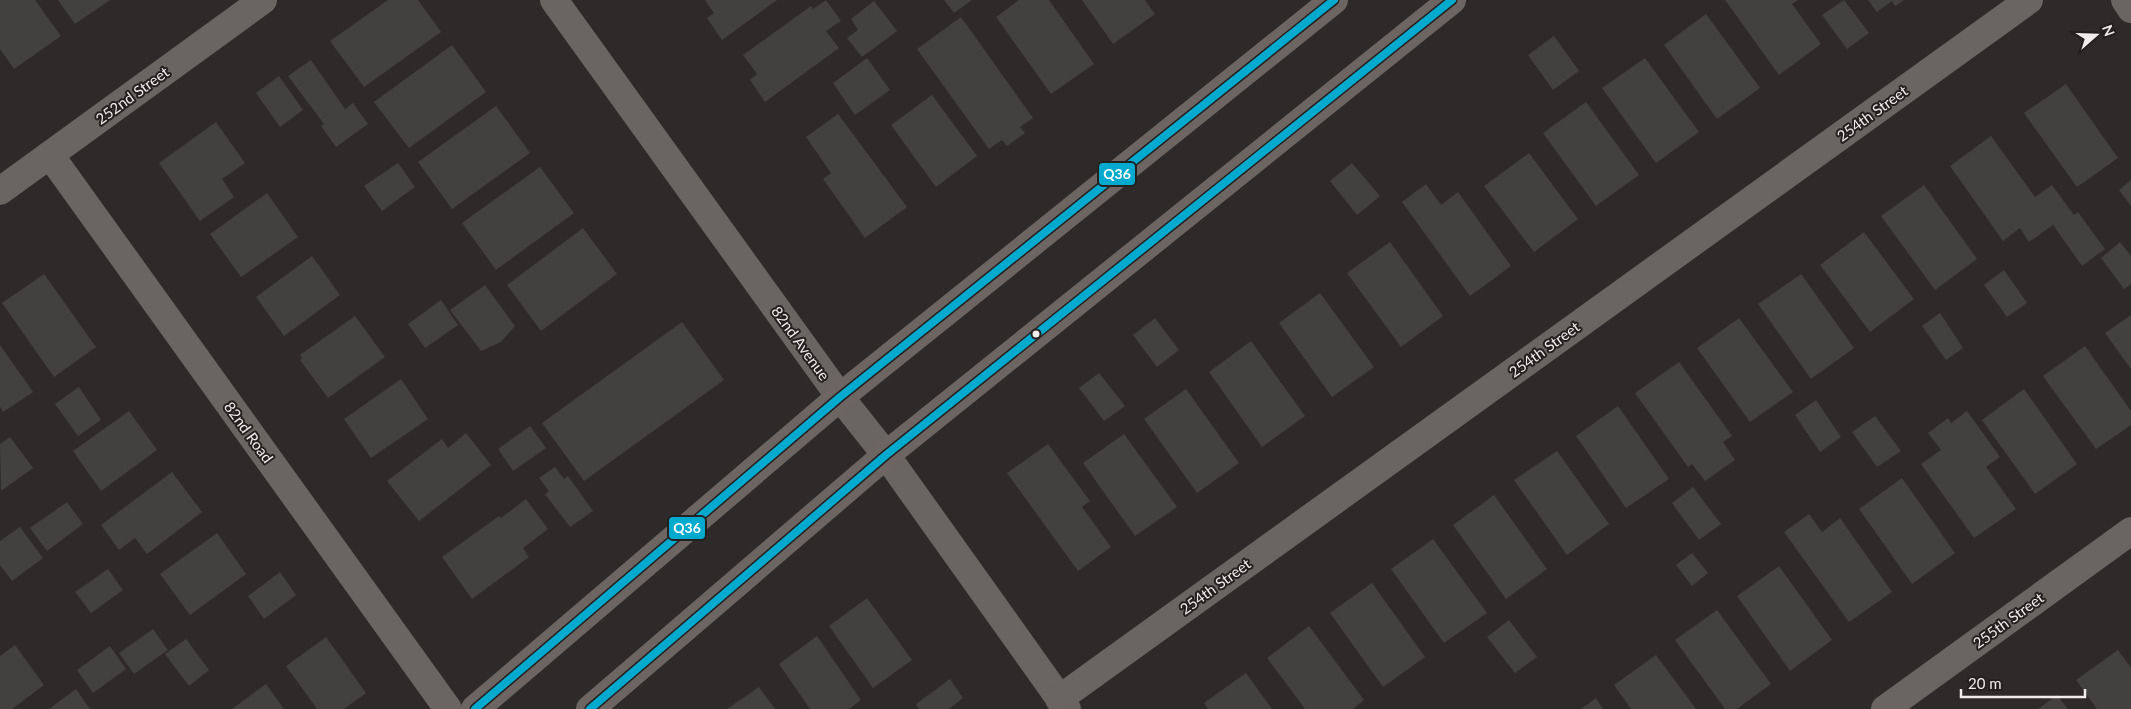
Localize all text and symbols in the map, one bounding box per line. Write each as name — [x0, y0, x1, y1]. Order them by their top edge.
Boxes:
north arrow — [2071, 10, 2121, 60]
text: N — [2099, 22, 2119, 38]
street label: 252nd Street — [92, 62, 173, 128]
street label: 254th Street — [1833, 81, 1911, 145]
line badge: Q36 — [1098, 162, 1136, 186]
text: Q36 — [1103, 165, 1131, 182]
street label: 82nd Avenue — [768, 302, 834, 384]
street label: 254th Street — [1505, 317, 1583, 381]
unlabelled marker — [1031, 329, 1041, 339]
street label: 82nd Road — [221, 398, 277, 466]
line badge: Q36 — [668, 516, 706, 540]
text: Q36 — [673, 519, 701, 536]
street label: 254th Street — [1176, 554, 1254, 618]
street label: 255th Street — [1969, 588, 2047, 652]
scale bar — [1961, 666, 2085, 698]
text: 20 m — [1968, 674, 2002, 692]

